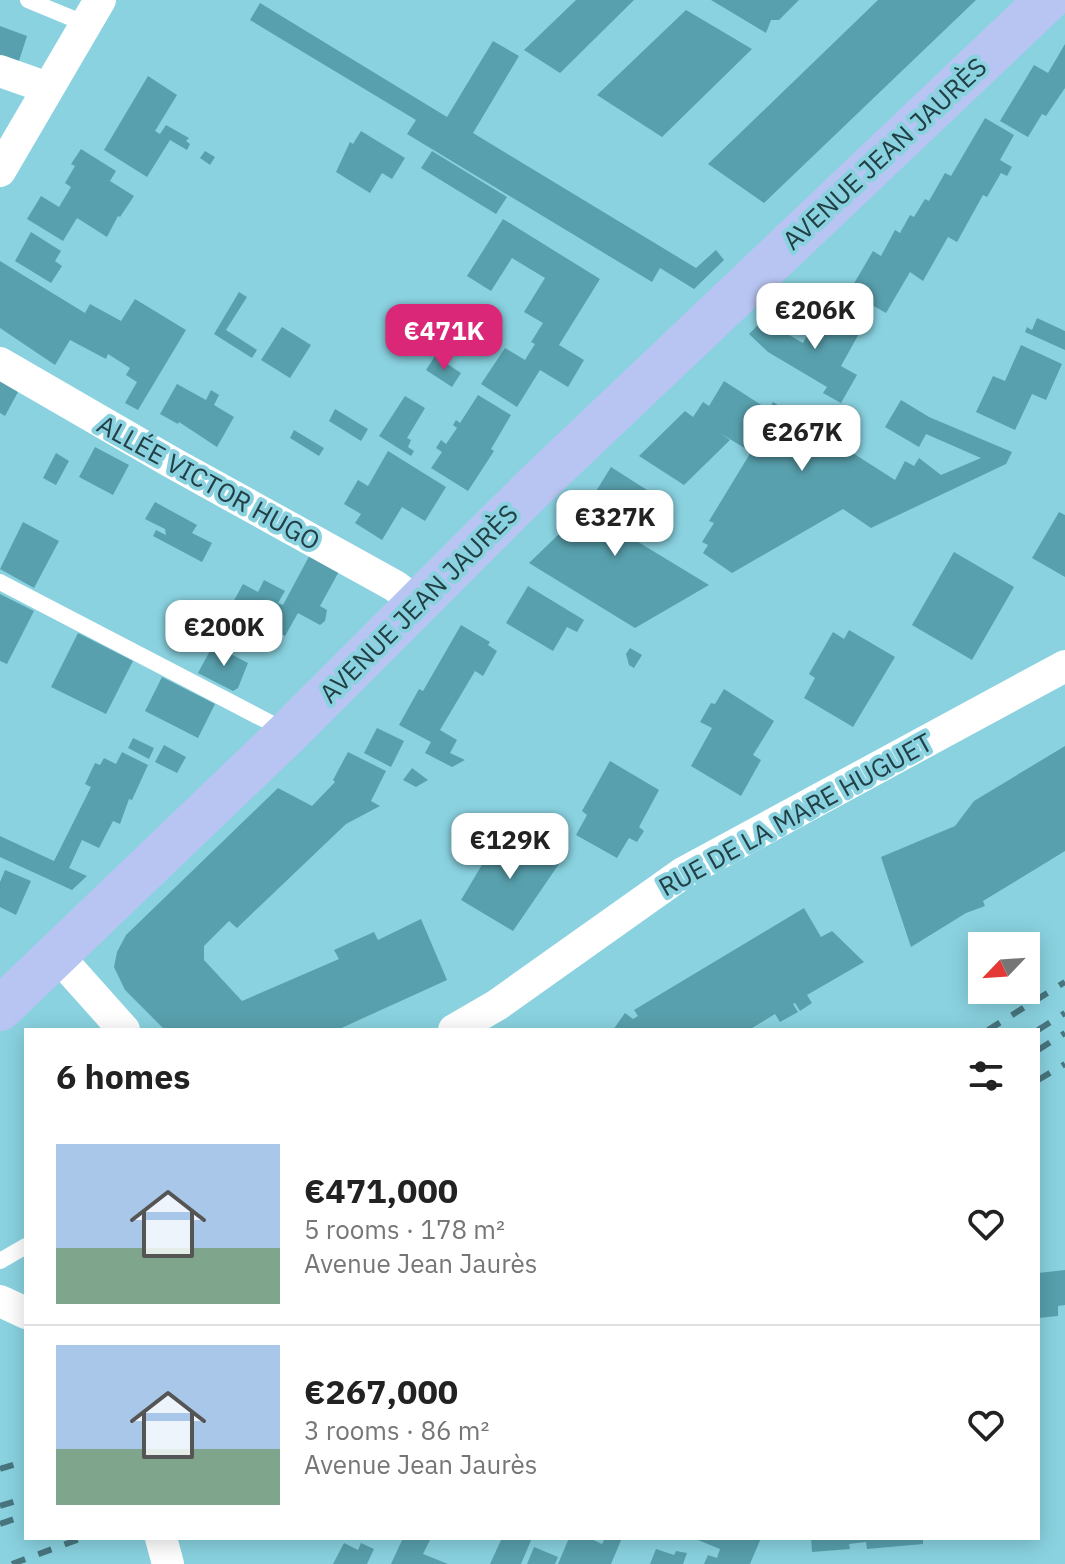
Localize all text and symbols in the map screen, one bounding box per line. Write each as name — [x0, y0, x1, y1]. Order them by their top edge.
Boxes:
street label: AVENUE JEAN JAURÈS — [775, 49, 993, 257]
pin: €206K — [759, 283, 871, 351]
text: €206K — [774, 292, 856, 326]
pin: €471K — [388, 304, 500, 372]
text: €471K — [403, 313, 485, 347]
pin: €267K — [746, 405, 858, 473]
street label: ALLÉE VICTOR HUGO — [92, 407, 326, 557]
text: €267K — [761, 414, 843, 448]
pin: €327K — [559, 490, 671, 558]
street label: AVENUE JEAN JAURÈS — [311, 496, 525, 710]
text: €327K — [574, 499, 656, 533]
pin: €200K — [168, 600, 280, 668]
text: €200K — [183, 609, 265, 643]
street label: RUE DE LA MARE HUGUET — [652, 724, 938, 903]
pin: €129K — [454, 813, 566, 881]
text: €129K — [469, 822, 551, 856]
north arrow — [968, 932, 1040, 1004]
map controls — [968, 932, 1040, 1004]
text: 6 homes — [56, 1054, 191, 1098]
icon: filters — [964, 1054, 1008, 1098]
text: €471,000 — [304, 1168, 458, 1212]
icon: home — [120, 1176, 216, 1272]
icon: heart — [964, 1202, 1008, 1246]
text: 5 rooms · 178 m² — [304, 1212, 505, 1246]
text: Avenue Jean Jaurès — [304, 1246, 538, 1280]
text: €267,000 — [304, 1369, 458, 1413]
icon: home — [120, 1377, 216, 1473]
icon: heart — [964, 1403, 1008, 1447]
text: 3 rooms · 86 m² — [304, 1413, 489, 1447]
text: Avenue Jean Jaurès — [304, 1447, 538, 1481]

